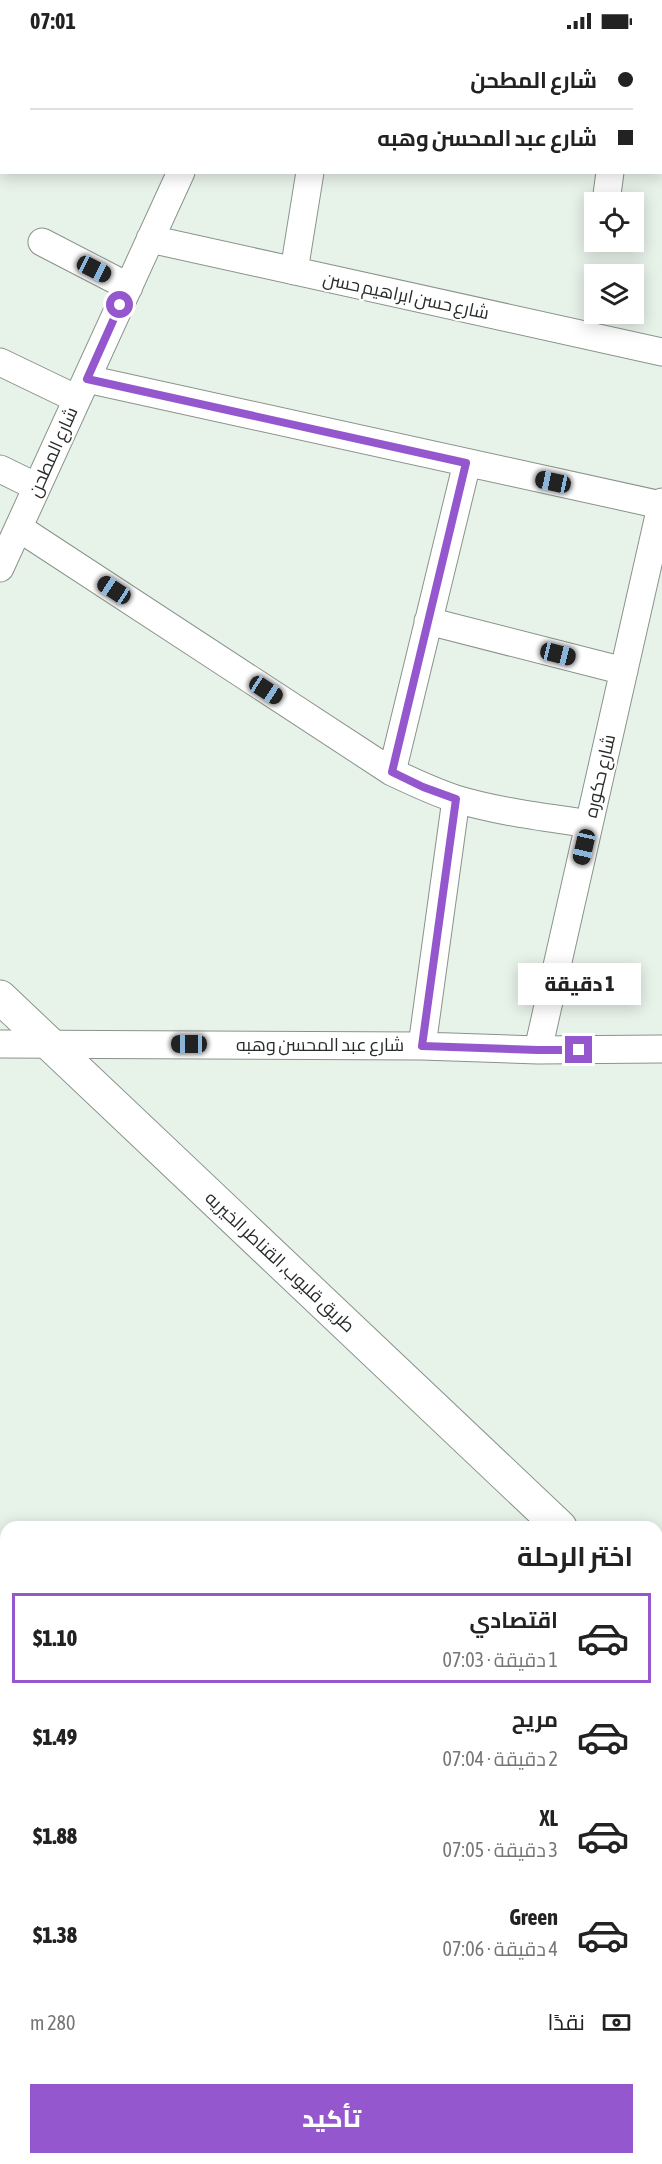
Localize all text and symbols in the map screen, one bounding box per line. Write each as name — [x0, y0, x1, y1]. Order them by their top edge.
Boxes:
text: 07:01 — [30, 8, 76, 34]
text: شارع المطحن — [470, 67, 597, 93]
text: شارع عبد المحسن وهبه — [377, 125, 597, 151]
map controls — [584, 192, 644, 324]
button: locate — [584, 192, 644, 252]
car — [74, 253, 114, 285]
button: layers — [584, 264, 644, 324]
street label: شارع حسن ابراهيم حسن — [321, 268, 491, 325]
route start — [106, 291, 133, 318]
street label: شارع المطحن — [23, 404, 84, 501]
car — [534, 469, 572, 495]
car — [94, 573, 134, 607]
car — [538, 641, 578, 667]
car — [246, 673, 286, 707]
street label: شارع حكوره — [580, 732, 621, 820]
car — [571, 827, 597, 867]
callout: 1 دقيقة — [518, 963, 640, 1005]
text: 1 دقيقة — [544, 972, 615, 995]
street label: شارع عبد المحسن وهبه — [236, 1034, 404, 1057]
car — [171, 1035, 207, 1053]
route end — [565, 1036, 592, 1063]
street label: طريق قليوب, القناطر الخيريه — [200, 1187, 359, 1338]
text: اختر الرحلة — [517, 1541, 633, 1572]
text: اقتصادي — [469, 1607, 558, 1633]
icon: car — [576, 1611, 630, 1665]
text: $1.10 — [33, 1625, 77, 1651]
text: 1 دقيقة · 07:03 — [443, 1648, 558, 1671]
text: مريح — [512, 1706, 558, 1732]
icon: car — [576, 1710, 630, 1764]
text: $1.49 — [33, 1724, 77, 1750]
text: 2 دقيقة · 07:04 — [443, 1747, 558, 1770]
text: XL — [540, 1805, 558, 1831]
icon: car — [576, 1809, 630, 1863]
text: $1.88 — [33, 1823, 77, 1849]
text: 3 دقيقة · 07:05 — [443, 1838, 558, 1861]
text: Green — [509, 1904, 558, 1930]
icon: car — [576, 1908, 630, 1962]
text: $1.38 — [33, 1922, 77, 1948]
text: 4 دقيقة · 07:06 — [443, 1937, 558, 1960]
icon: cash — [600, 2006, 633, 2039]
text: نقدًا — [547, 2009, 585, 2035]
text: 280 m — [30, 2011, 75, 2034]
button: تأكيد — [30, 2084, 633, 2153]

